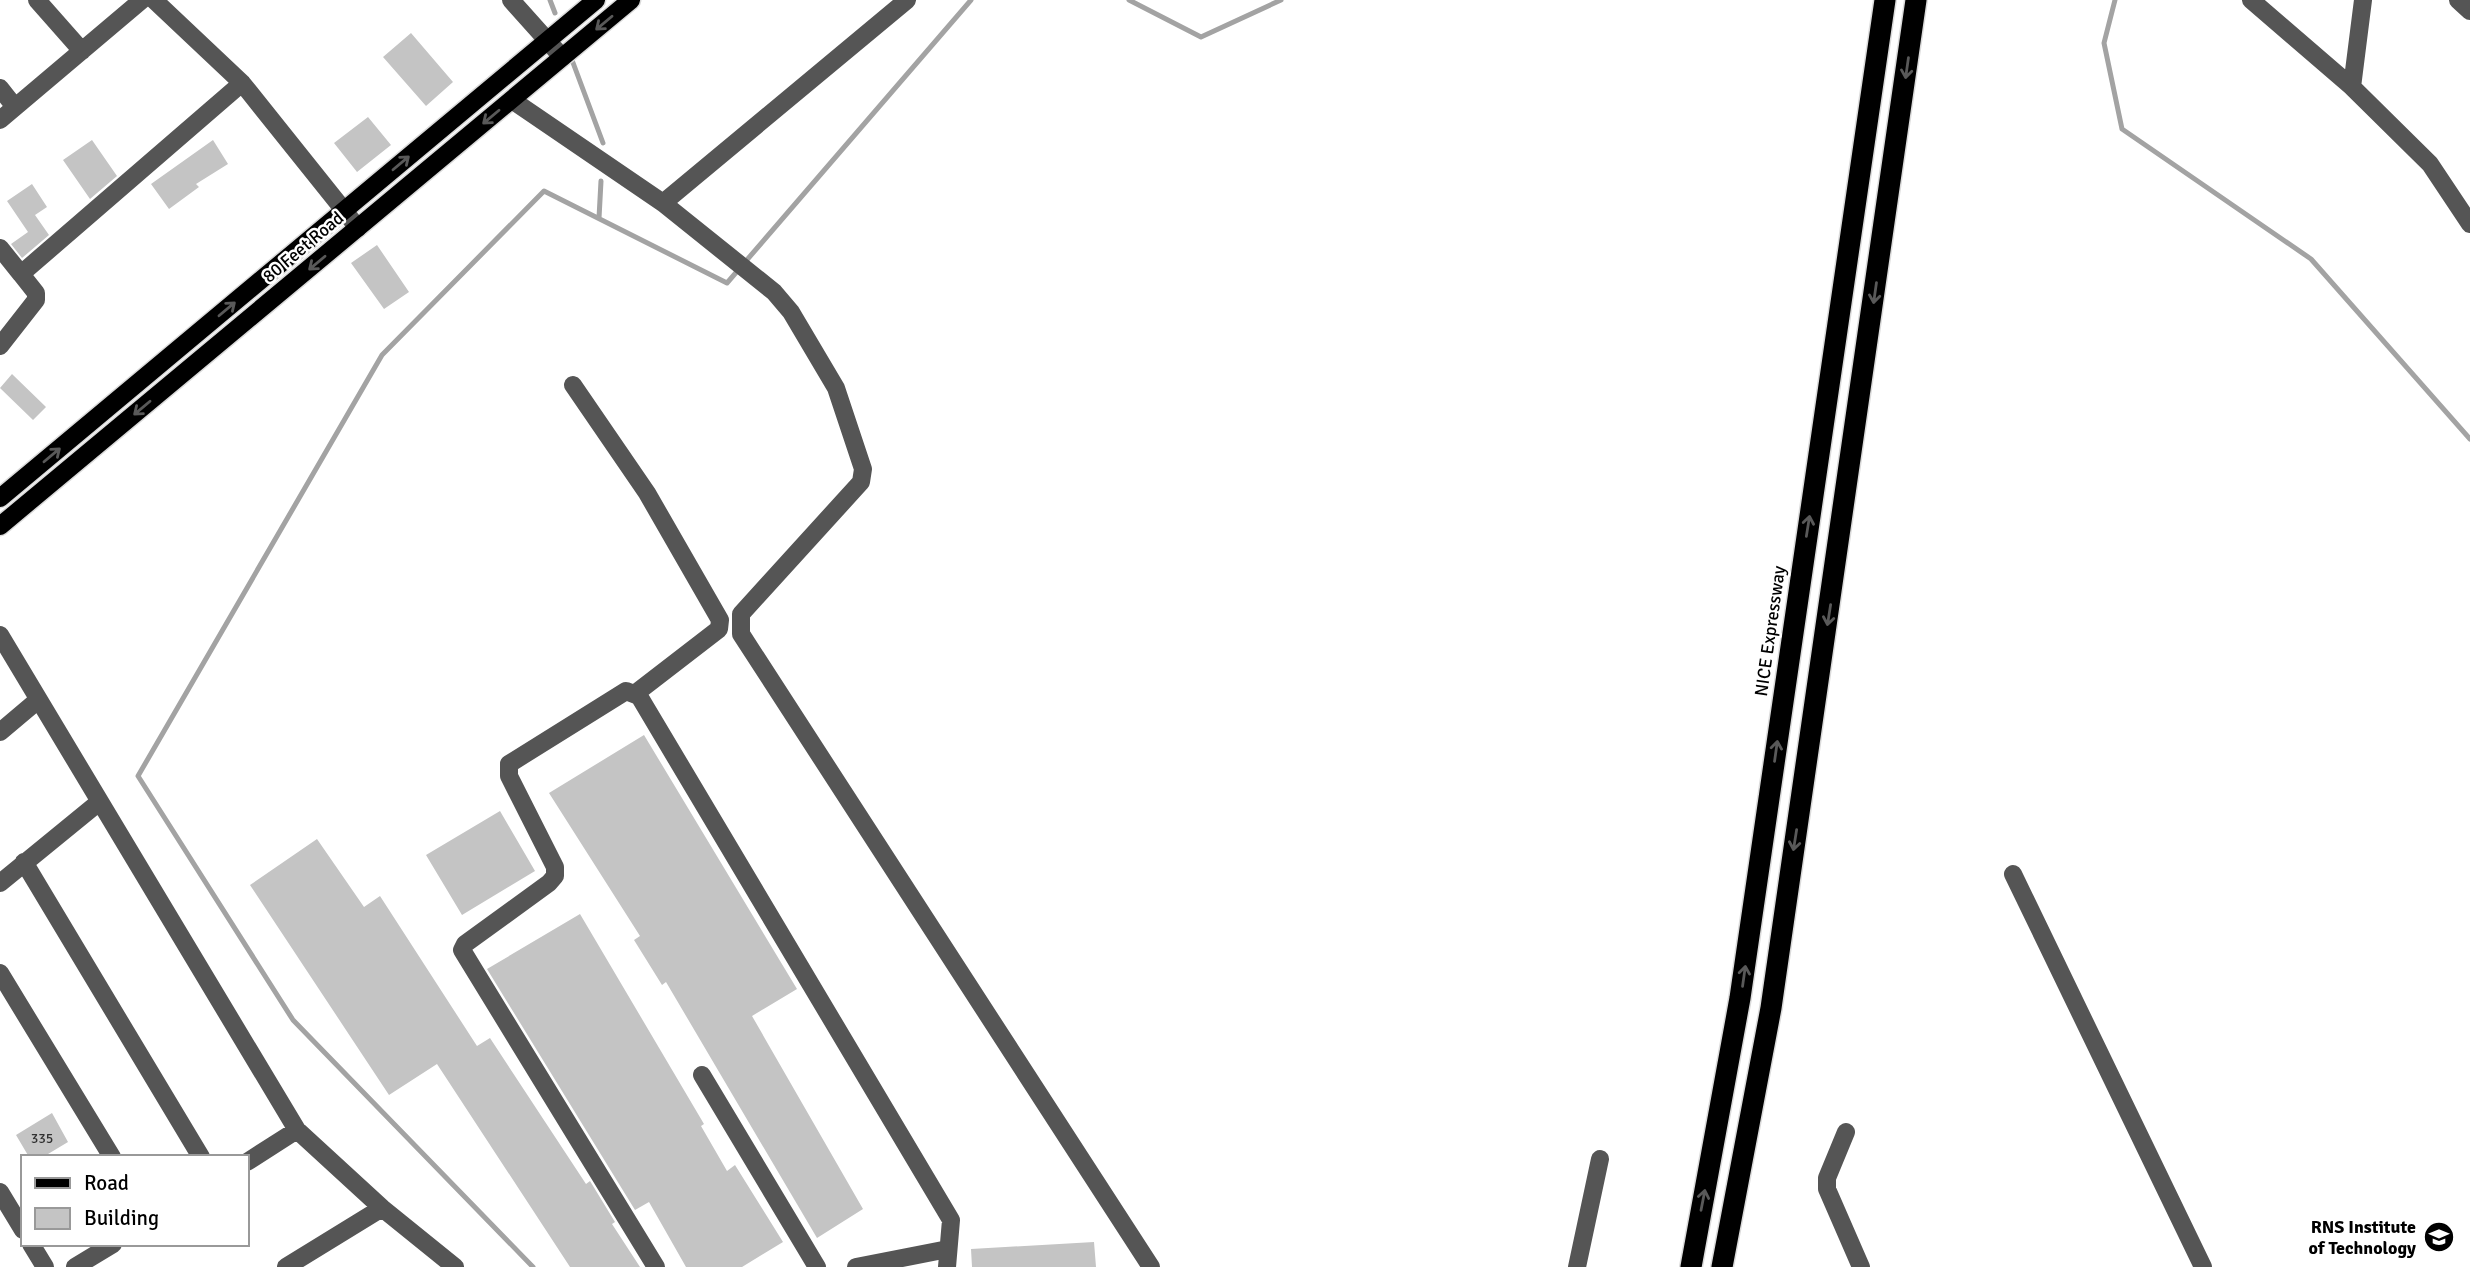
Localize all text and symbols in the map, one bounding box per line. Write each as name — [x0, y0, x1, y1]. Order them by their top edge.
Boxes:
one-way arrow — [596, 15, 614, 31]
one-way arrow — [1900, 56, 1913, 78]
one-way arrow — [483, 109, 501, 125]
one-way arrow — [392, 155, 410, 170]
street label: 80 Feet Road — [258, 207, 348, 287]
one-way arrow — [308, 255, 326, 271]
one-way arrow — [1869, 281, 1882, 304]
one-way arrow — [217, 301, 235, 316]
one-way arrow — [133, 400, 151, 416]
one-way arrow — [43, 447, 61, 462]
one-way arrow — [1802, 515, 1815, 538]
street label: NICE Expressway — [1750, 564, 1790, 698]
one-way arrow — [1822, 603, 1835, 626]
one-way arrow — [1770, 740, 1783, 763]
one-way arrow — [1788, 828, 1801, 851]
one-way arrow — [1737, 965, 1750, 988]
house number: 335 — [31, 1130, 53, 1147]
legend — [21, 1155, 248, 1246]
text: Road — [84, 1170, 129, 1196]
one-way arrow — [1697, 1189, 1710, 1212]
text: Building — [84, 1205, 159, 1231]
place label: RNS Institute of Technology — [2309, 1216, 2416, 1259]
school or university icon: RNS Institute of Technology — [2422, 1220, 2456, 1254]

